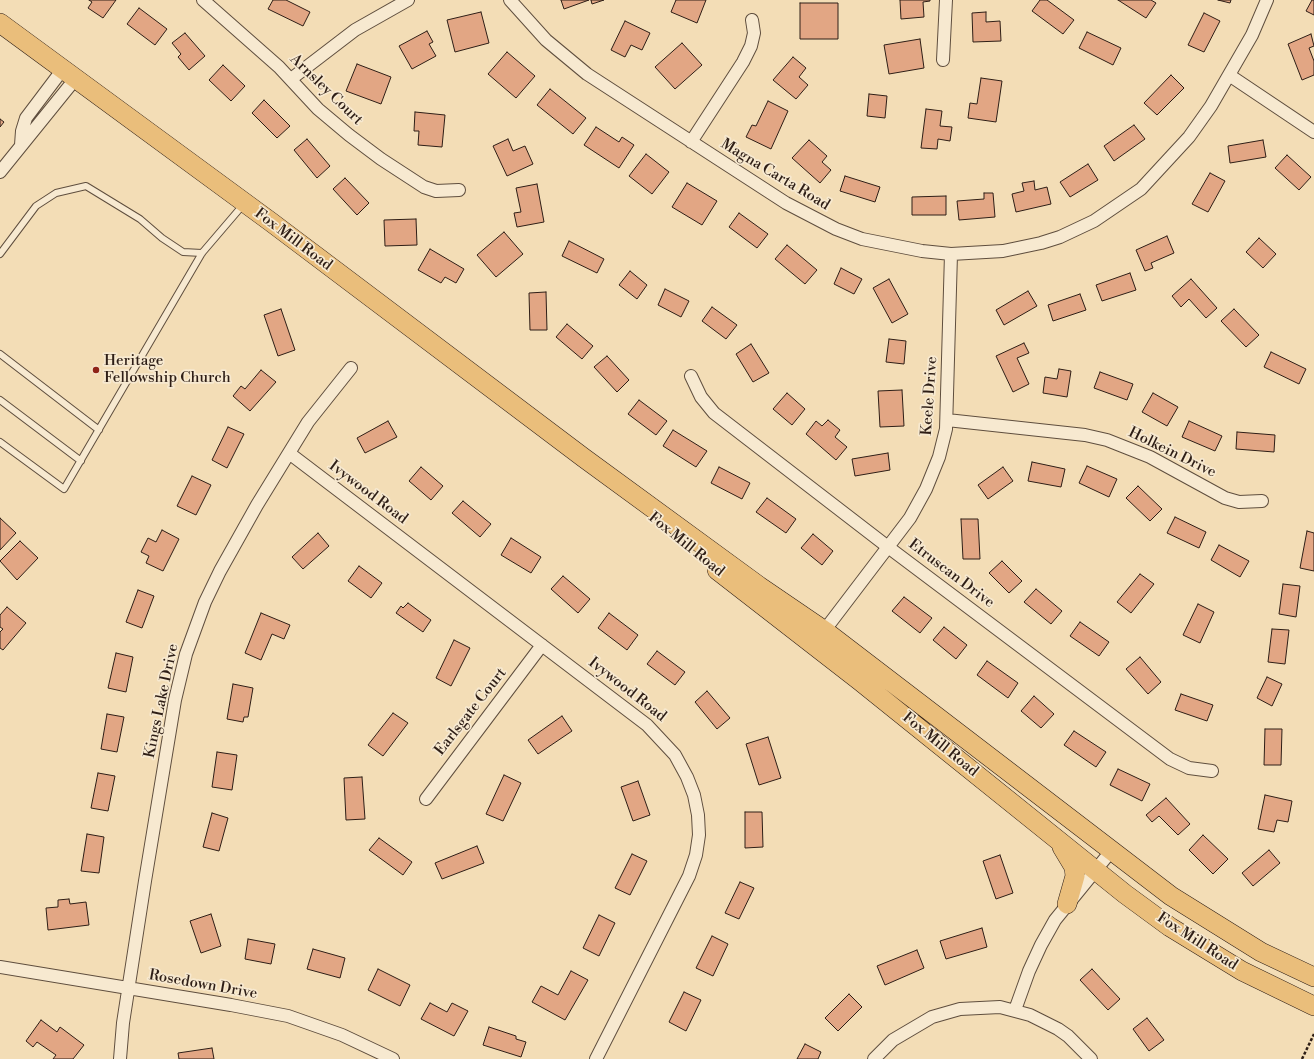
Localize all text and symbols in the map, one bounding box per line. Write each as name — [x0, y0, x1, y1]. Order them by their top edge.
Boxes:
street label: Arnsley Court — [286, 51, 366, 129]
street label: Magna Carta Road — [717, 135, 833, 215]
street label: Fox Mill Road — [251, 205, 335, 275]
place label: Heritage Fellowship Church — [104, 352, 231, 387]
street label: Keele Drive — [918, 356, 942, 436]
marker: Heritage Fellowship Church — [91, 365, 101, 375]
street label: Holkein Drive — [1125, 424, 1219, 482]
street label: Ivywood Road — [325, 458, 411, 528]
street label: Fox Mill Road — [644, 509, 728, 581]
street label: Etruscan Drive — [904, 536, 998, 612]
street label: Kings Lake Drive — [141, 642, 183, 760]
street label: Ivywood Road — [584, 654, 670, 726]
street label: Earlsgate Court — [431, 665, 511, 759]
street label: Fox Mill Road — [898, 709, 982, 781]
street label: Fox Mill Road — [1153, 909, 1241, 975]
street label: Rosedown Drive — [147, 967, 259, 1003]

